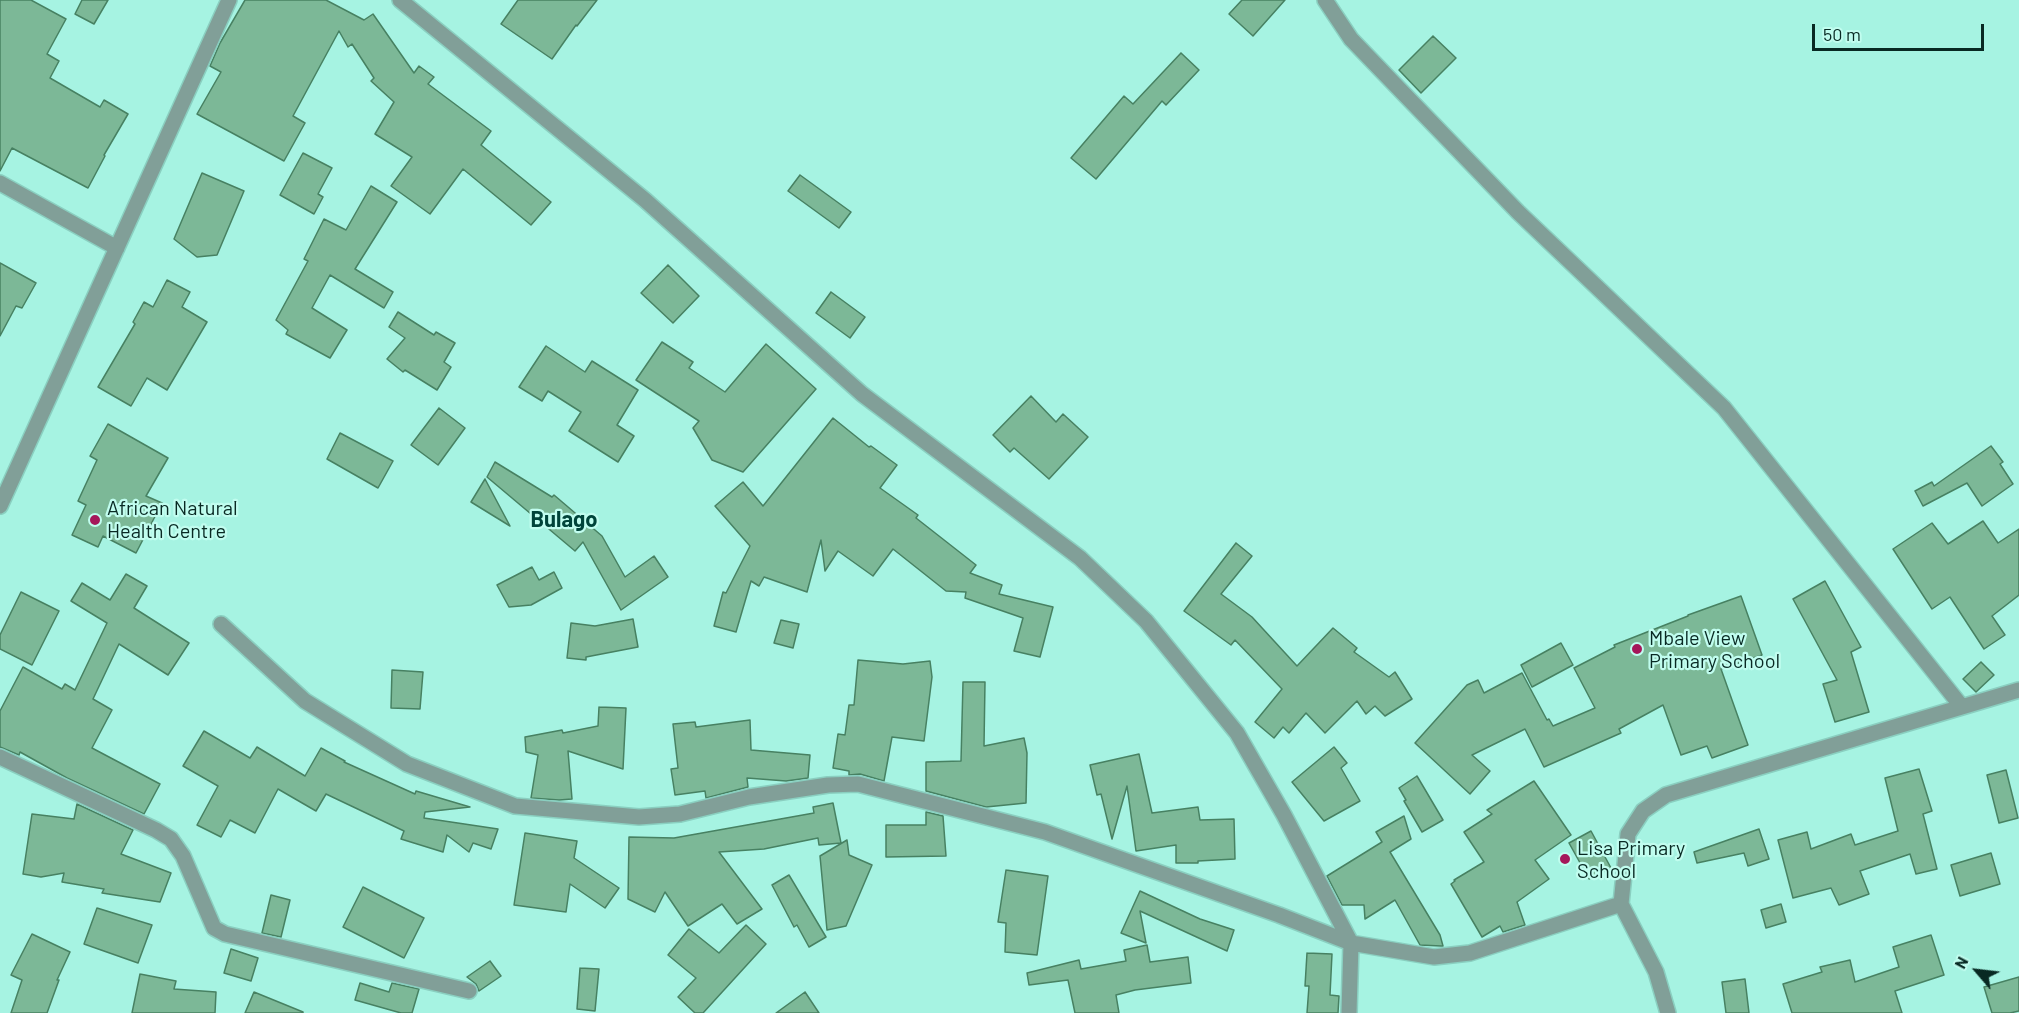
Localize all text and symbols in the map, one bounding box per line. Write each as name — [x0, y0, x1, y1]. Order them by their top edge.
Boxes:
scale bar — [1815, 12, 1988, 50]
text: 50 m — [1823, 23, 1861, 45]
place label: African Natural Health Centre — [107, 496, 238, 543]
district label: Bulago — [531, 507, 597, 533]
marker: African Natural Health Centre — [88, 513, 102, 527]
place label: Mbale View Primary School — [1649, 626, 1780, 673]
marker: Mbale View Primary School — [1630, 642, 1644, 656]
place label: Lisa Primary School — [1577, 836, 1685, 883]
marker: Lisa Primary School — [1558, 852, 1572, 866]
north arrow — [1947, 941, 2007, 1001]
text: N — [1950, 953, 1972, 971]

